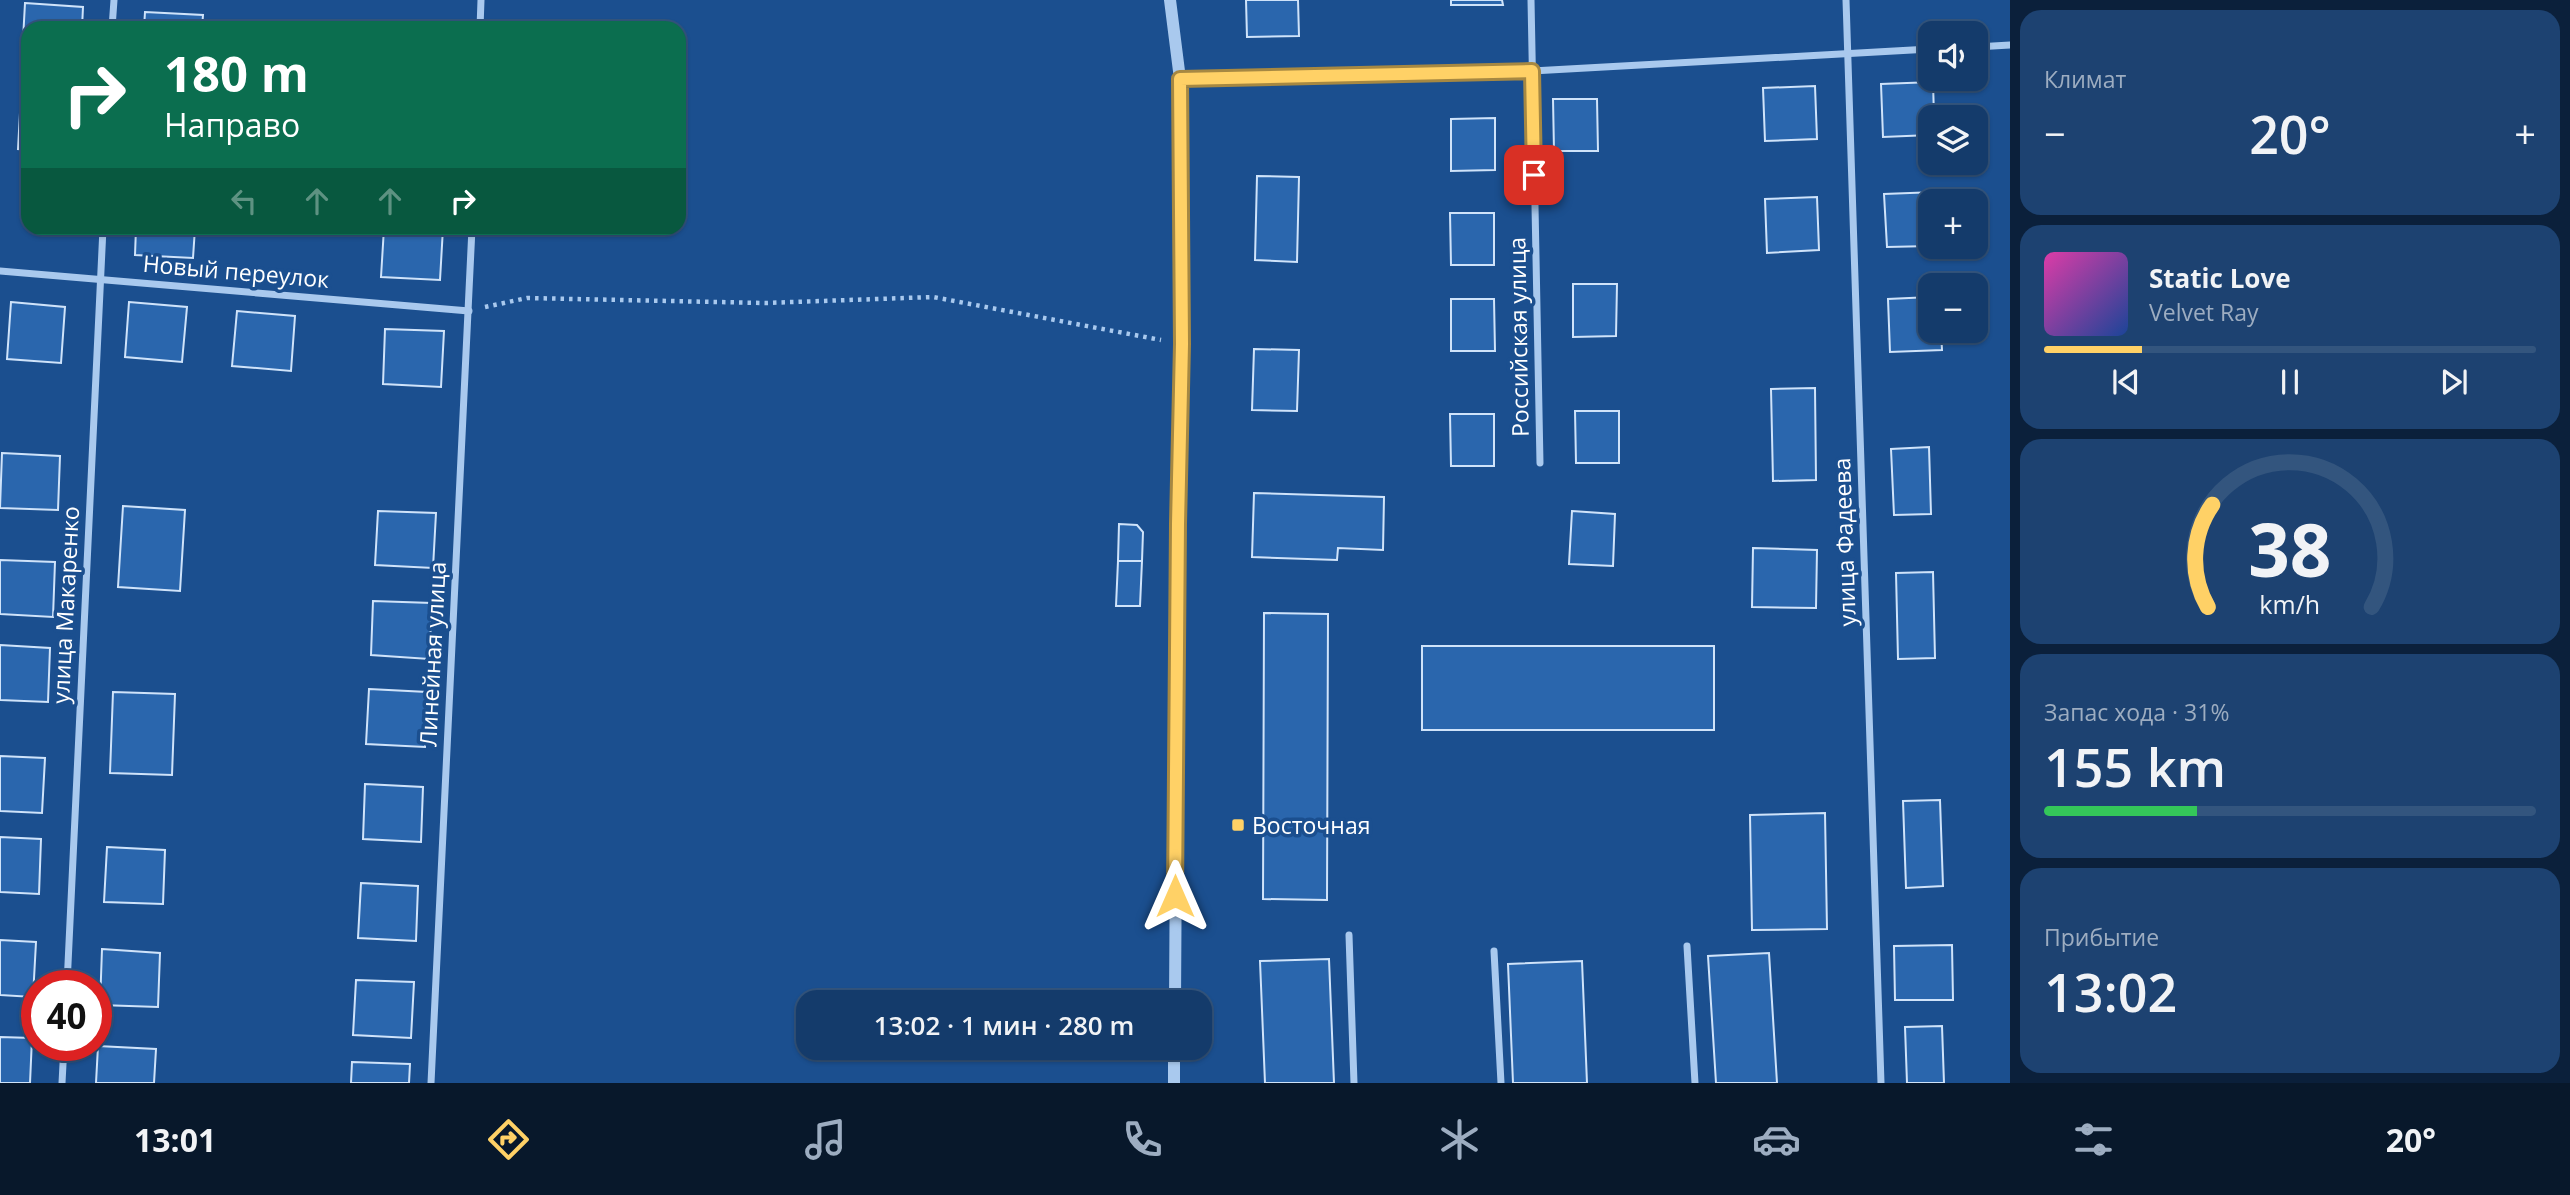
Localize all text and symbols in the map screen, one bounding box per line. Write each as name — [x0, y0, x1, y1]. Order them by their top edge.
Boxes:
map controls — [1918, 21, 1988, 343]
button: sound — [1918, 21, 1988, 91]
text: 180 m — [164, 40, 309, 106]
icon: right — [49, 49, 140, 140]
text: Климат — [2044, 63, 2126, 95]
text: 20° — [2249, 98, 2331, 169]
text: Направо — [164, 103, 300, 146]
button: layers — [1918, 105, 1988, 175]
text: − — [2044, 107, 2066, 159]
text: + — [2514, 107, 2536, 159]
pin — [1504, 145, 1564, 205]
icon: arrive — [1515, 156, 1553, 194]
icon: left — [225, 182, 263, 220]
icon: ahead — [298, 182, 336, 220]
icon: ahead — [371, 182, 409, 220]
icon: right — [444, 182, 482, 220]
button: + — [1918, 189, 1988, 259]
street label: Российская улица — [1500, 237, 1536, 437]
street label: Новый переулок — [142, 247, 331, 295]
text: Static Love — [2149, 260, 2291, 296]
button: − — [1918, 273, 1988, 343]
text: Velvet Ray — [2149, 296, 2259, 328]
icon: previous — [2107, 363, 2145, 401]
icon: pause — [2271, 363, 2309, 401]
icon: next — [2435, 363, 2473, 401]
street label: улица Фадеева — [1825, 457, 1863, 627]
text: 38 — [2248, 500, 2332, 599]
street label: улица Макаренко — [44, 505, 86, 705]
street label: Линейная улица — [411, 561, 453, 747]
text: km/h — [2260, 587, 2320, 621]
text: Запас хода · 31% — [2044, 696, 2229, 728]
text: 155 km — [2044, 731, 2226, 802]
place label: Восточная — [1252, 809, 1370, 841]
marker: Восточная — [1230, 817, 1246, 833]
position arrow — [1138, 859, 1212, 933]
text: Прибытие — [2044, 921, 2159, 953]
text: 13:02 — [2044, 956, 2177, 1027]
speed limit sign: 40 — [21, 970, 112, 1061]
text: 13:02 · 1 мин · 280 m — [874, 1007, 1134, 1043]
icon: directions — [484, 1115, 533, 1164]
icon: music — [801, 1115, 850, 1164]
icon: phone — [1118, 1115, 1167, 1164]
icon: climate — [1435, 1115, 1484, 1164]
icon: car — [1752, 1115, 1801, 1164]
icon: filters — [2069, 1115, 2118, 1164]
text: 13:01 — [134, 1118, 216, 1161]
text: 20° — [2386, 1118, 2436, 1161]

